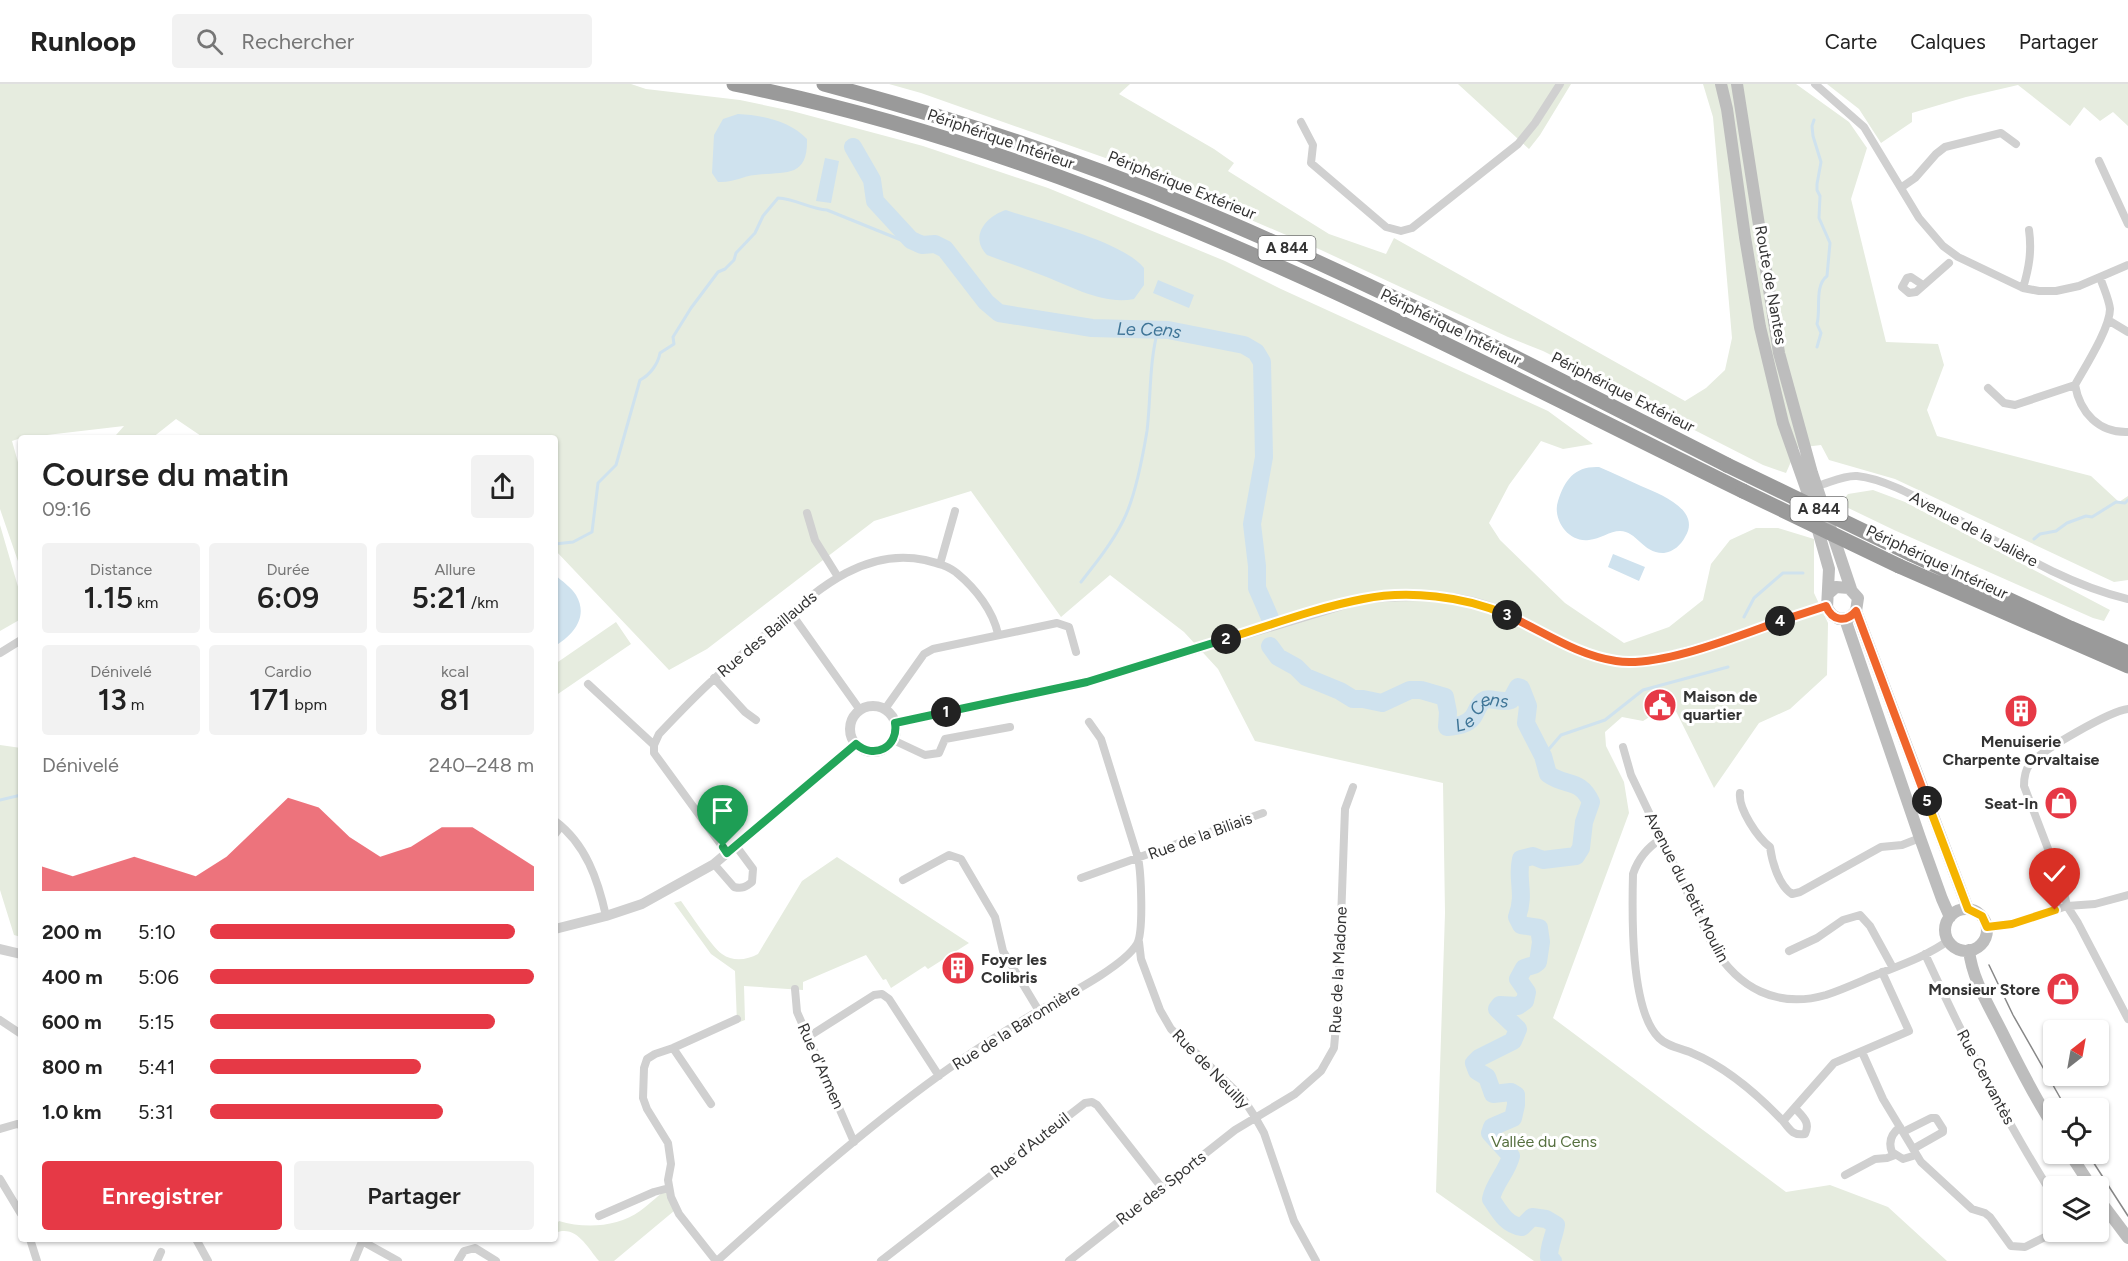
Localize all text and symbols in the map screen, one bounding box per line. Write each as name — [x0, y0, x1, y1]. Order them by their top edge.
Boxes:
search box — [172, 14, 592, 68]
text: Runloop — [30, 24, 136, 58]
icon: search — [193, 25, 226, 58]
text: Rechercher — [241, 28, 354, 55]
text: Carte — [1825, 29, 1877, 54]
text: Calques — [1910, 29, 1986, 54]
text: Partager — [2019, 29, 2098, 54]
street label: Périphérique Intérieur — [925, 105, 1078, 173]
street label: Périphérique Extérieur — [1105, 147, 1259, 224]
street label: Route de Nantes — [1751, 224, 1791, 346]
road number: A 844 — [1258, 236, 1316, 260]
street label: Périphérique Intérieur — [1377, 285, 1525, 370]
water label: Le Cens — [1116, 318, 1184, 344]
street label: Périphérique Extérieur — [1548, 348, 1698, 437]
text: Course du matin — [42, 455, 289, 494]
button: share — [471, 455, 534, 518]
street label: Avenue de la Jalière — [1907, 487, 2042, 571]
text: 09:16 — [42, 497, 91, 521]
road number: A 844 — [1790, 497, 1848, 521]
street label: Périphérique Intérieur — [1863, 521, 2011, 603]
text: Distance — [90, 560, 152, 579]
text: Durée — [267, 560, 309, 579]
text: Allure — [435, 560, 475, 579]
text: 1.15 — [84, 579, 133, 616]
text: 6:09 — [257, 579, 319, 616]
text: 5:21 — [411, 579, 467, 616]
street label: Rue des Baillauds — [713, 587, 821, 681]
text: km — [133, 593, 158, 612]
text: /km — [467, 593, 499, 612]
pin: 3 — [1492, 600, 1522, 630]
text: 3 — [1503, 605, 1511, 624]
pin: 4 — [1765, 606, 1795, 636]
text: 4 — [1775, 611, 1785, 630]
pin: 2 — [1211, 624, 1241, 654]
text: 2 — [1221, 629, 1231, 648]
text: Dénivelé — [90, 662, 152, 681]
text: Cardio — [264, 662, 312, 681]
text: kcal — [441, 662, 469, 681]
text: 13 — [98, 681, 127, 718]
text: 171 — [249, 681, 291, 718]
text: 81 — [440, 681, 470, 718]
public building icon: Maison de quartier — [1642, 687, 1678, 723]
place label: Maison de quartier — [1683, 687, 1758, 724]
water label: Le Cens — [1453, 688, 1509, 737]
building icon: Menuiserie Charpente Orvaltaise — [2003, 693, 2039, 729]
text: m — [127, 695, 144, 714]
text: bpm — [291, 695, 327, 714]
pin: 1 — [931, 697, 961, 727]
text: 1 — [943, 702, 949, 721]
place label: Menuiserie Charpente Orvaltaise — [1943, 732, 2100, 769]
text: Dénivelé — [42, 753, 119, 777]
text: 240–248 m — [429, 753, 534, 777]
pin — [697, 785, 748, 847]
shop icon: Seat-In — [2043, 785, 2079, 821]
pin: 5 — [1912, 786, 1942, 816]
text: 5 — [1922, 791, 1932, 810]
icon: arrive — [706, 794, 739, 827]
place label: Seat-In — [1984, 794, 2038, 813]
street label: Rue de la Biliais — [1145, 808, 1255, 864]
street label: Avenue du Petit Moulin — [1641, 809, 1733, 965]
pin — [2029, 848, 2080, 910]
icon: check — [2038, 857, 2071, 890]
street label: Rue de la Madone — [1325, 906, 1351, 1034]
text: 200 m — [42, 920, 102, 944]
text: 5:10 — [138, 920, 176, 944]
building icon: Foyer les Colibris — [940, 950, 976, 986]
place label: Foyer les Colibris — [981, 950, 1047, 987]
text: 400 m — [42, 965, 103, 989]
text: 5:06 — [138, 965, 179, 989]
shop icon: Monsieur Store — [2045, 971, 2081, 1007]
street label: Rue de la Baronnière — [949, 980, 1083, 1074]
place label: Monsieur Store — [1928, 980, 2040, 999]
text: 600 m — [42, 1010, 102, 1034]
text: 5:15 — [138, 1010, 174, 1034]
street label: Rue d'Armen — [794, 1020, 848, 1112]
north arrow — [2043, 1020, 2109, 1086]
map controls — [2043, 1020, 2109, 1242]
street label: Rue de Neuilly — [1168, 1025, 1254, 1113]
street label: Rue Cervantès — [1953, 1026, 2019, 1128]
text: 800 m — [42, 1055, 102, 1079]
text: 5:41 — [138, 1055, 175, 1079]
button: locate — [2043, 1098, 2109, 1164]
text: 1.0 km — [42, 1100, 101, 1124]
text: 5:31 — [138, 1100, 174, 1124]
street label: Rue d'Auteuil — [987, 1108, 1073, 1182]
park label: Vallée du Cens — [1491, 1132, 1597, 1151]
street label: Rue des Sports — [1112, 1147, 1210, 1229]
button: Enregistrer — [42, 1161, 282, 1230]
button: Partager — [294, 1161, 534, 1230]
button: layers — [2043, 1176, 2109, 1242]

